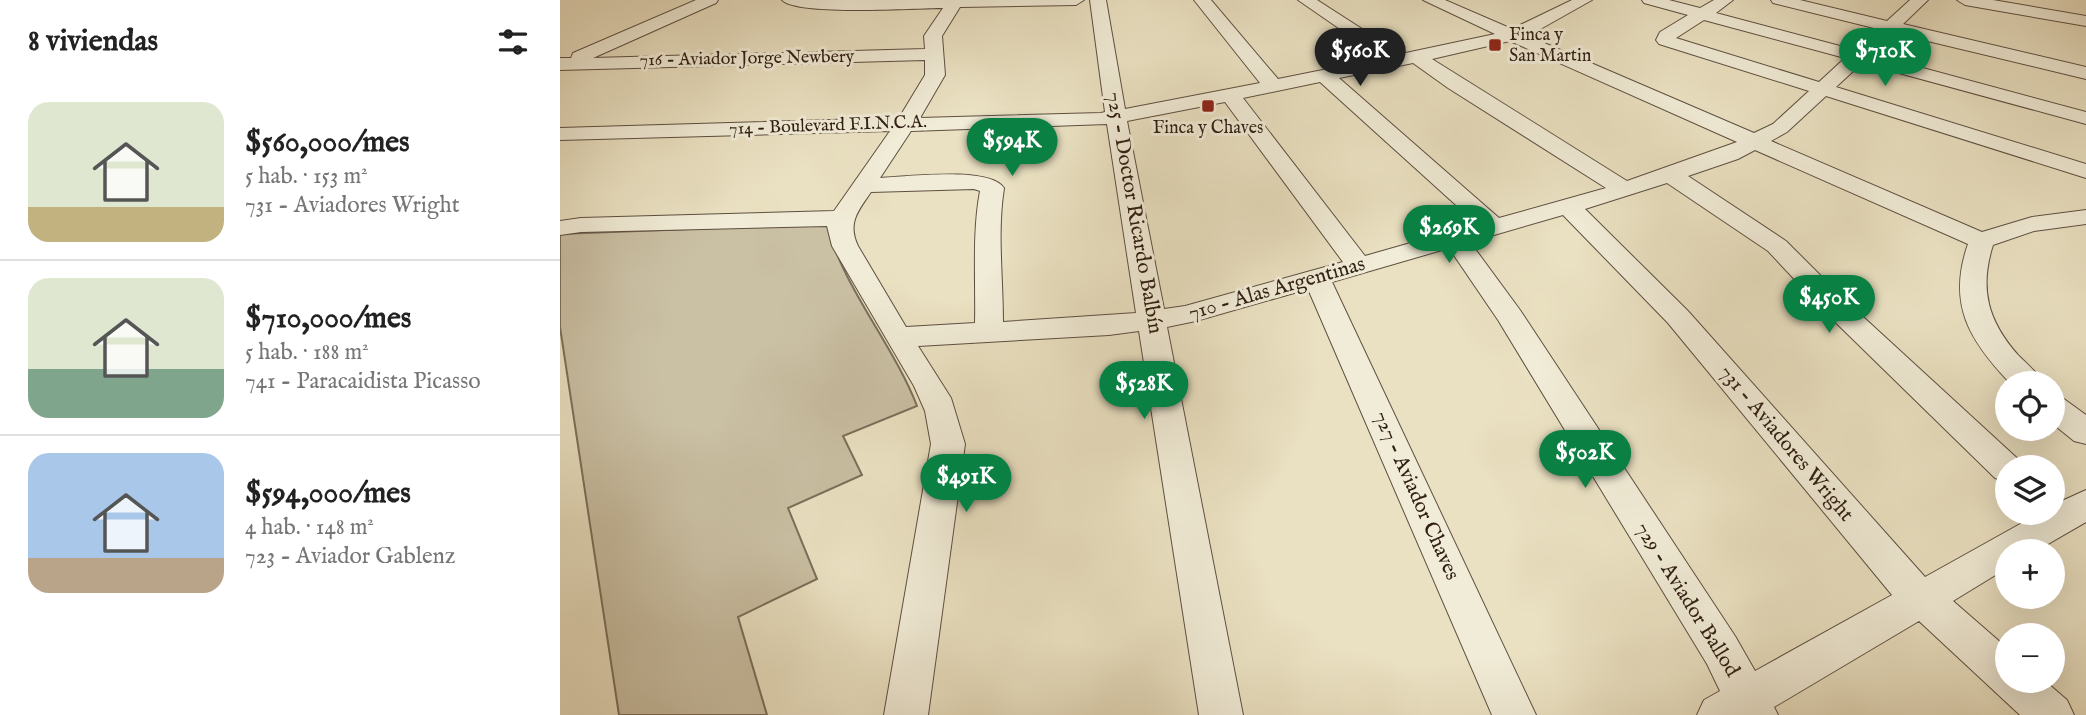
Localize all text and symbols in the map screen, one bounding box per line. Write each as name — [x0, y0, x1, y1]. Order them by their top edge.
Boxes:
text: 8 viviendas — [28, 23, 158, 61]
icon: filters — [494, 23, 532, 61]
place label: Finca y San Martin — [1509, 24, 1592, 68]
pin: $560K — [1311, 28, 1409, 88]
pin: $710K — [1836, 28, 1934, 88]
text: $560K — [1331, 36, 1389, 65]
text: $710K — [1855, 36, 1915, 65]
marker: Finca y San Martin — [1487, 37, 1503, 53]
street label: 716 - Aviador Jorge Newbery — [639, 46, 855, 72]
street label: 725 - Doctor Ricardo Balbín — [1099, 90, 1169, 336]
marker: Finca y Chaves — [1200, 98, 1216, 114]
street label: 714 - Boulevard F.I.N.C.A. — [729, 111, 927, 141]
place label: Finca y Chaves — [1153, 117, 1263, 140]
pin: $594K — [963, 118, 1061, 178]
text: $560,000/mes — [245, 124, 410, 162]
text: $594K — [983, 126, 1041, 155]
icon: home — [84, 130, 168, 214]
text: 5 hab. · 153 m² — [245, 162, 368, 191]
text: 731 - Aviadores Wright — [245, 191, 460, 220]
pin: $269K — [1400, 205, 1498, 265]
text: $269K — [1419, 213, 1479, 242]
street label: 710 - Alas Argentinas — [1186, 251, 1368, 327]
pin: $450K — [1780, 276, 1878, 335]
text: $450K — [1799, 283, 1859, 312]
text: $710,000/mes — [245, 300, 411, 338]
icon: home — [84, 306, 168, 390]
text: 5 hab. · 188 m² — [245, 338, 369, 367]
street label: 731 - Aviadores Wright — [1713, 360, 1859, 528]
pin: $528K — [1095, 362, 1193, 421]
text: 741 - Paracaidista Picasso — [245, 367, 481, 396]
text: $528K — [1115, 369, 1173, 398]
map controls — [1995, 371, 2065, 693]
button: locate — [1995, 371, 2065, 441]
street label: 727 - Aviador Chaves — [1367, 407, 1465, 585]
pin: $502K — [1536, 430, 1634, 490]
text: $502K — [1555, 438, 1615, 467]
pin: $491K — [917, 454, 1015, 514]
button: layers — [1995, 455, 2065, 525]
text: $491K — [936, 462, 996, 491]
text: $594,000/mes — [245, 475, 411, 513]
icon: home — [84, 481, 168, 565]
text: 4 hab. · 148 m² — [245, 513, 374, 542]
street label: 729 - Aviador Ballod — [1629, 518, 1746, 683]
button: + — [1995, 539, 2065, 609]
text: 723 - Aviador Gablenz — [245, 542, 455, 571]
button: − — [1995, 623, 2065, 693]

